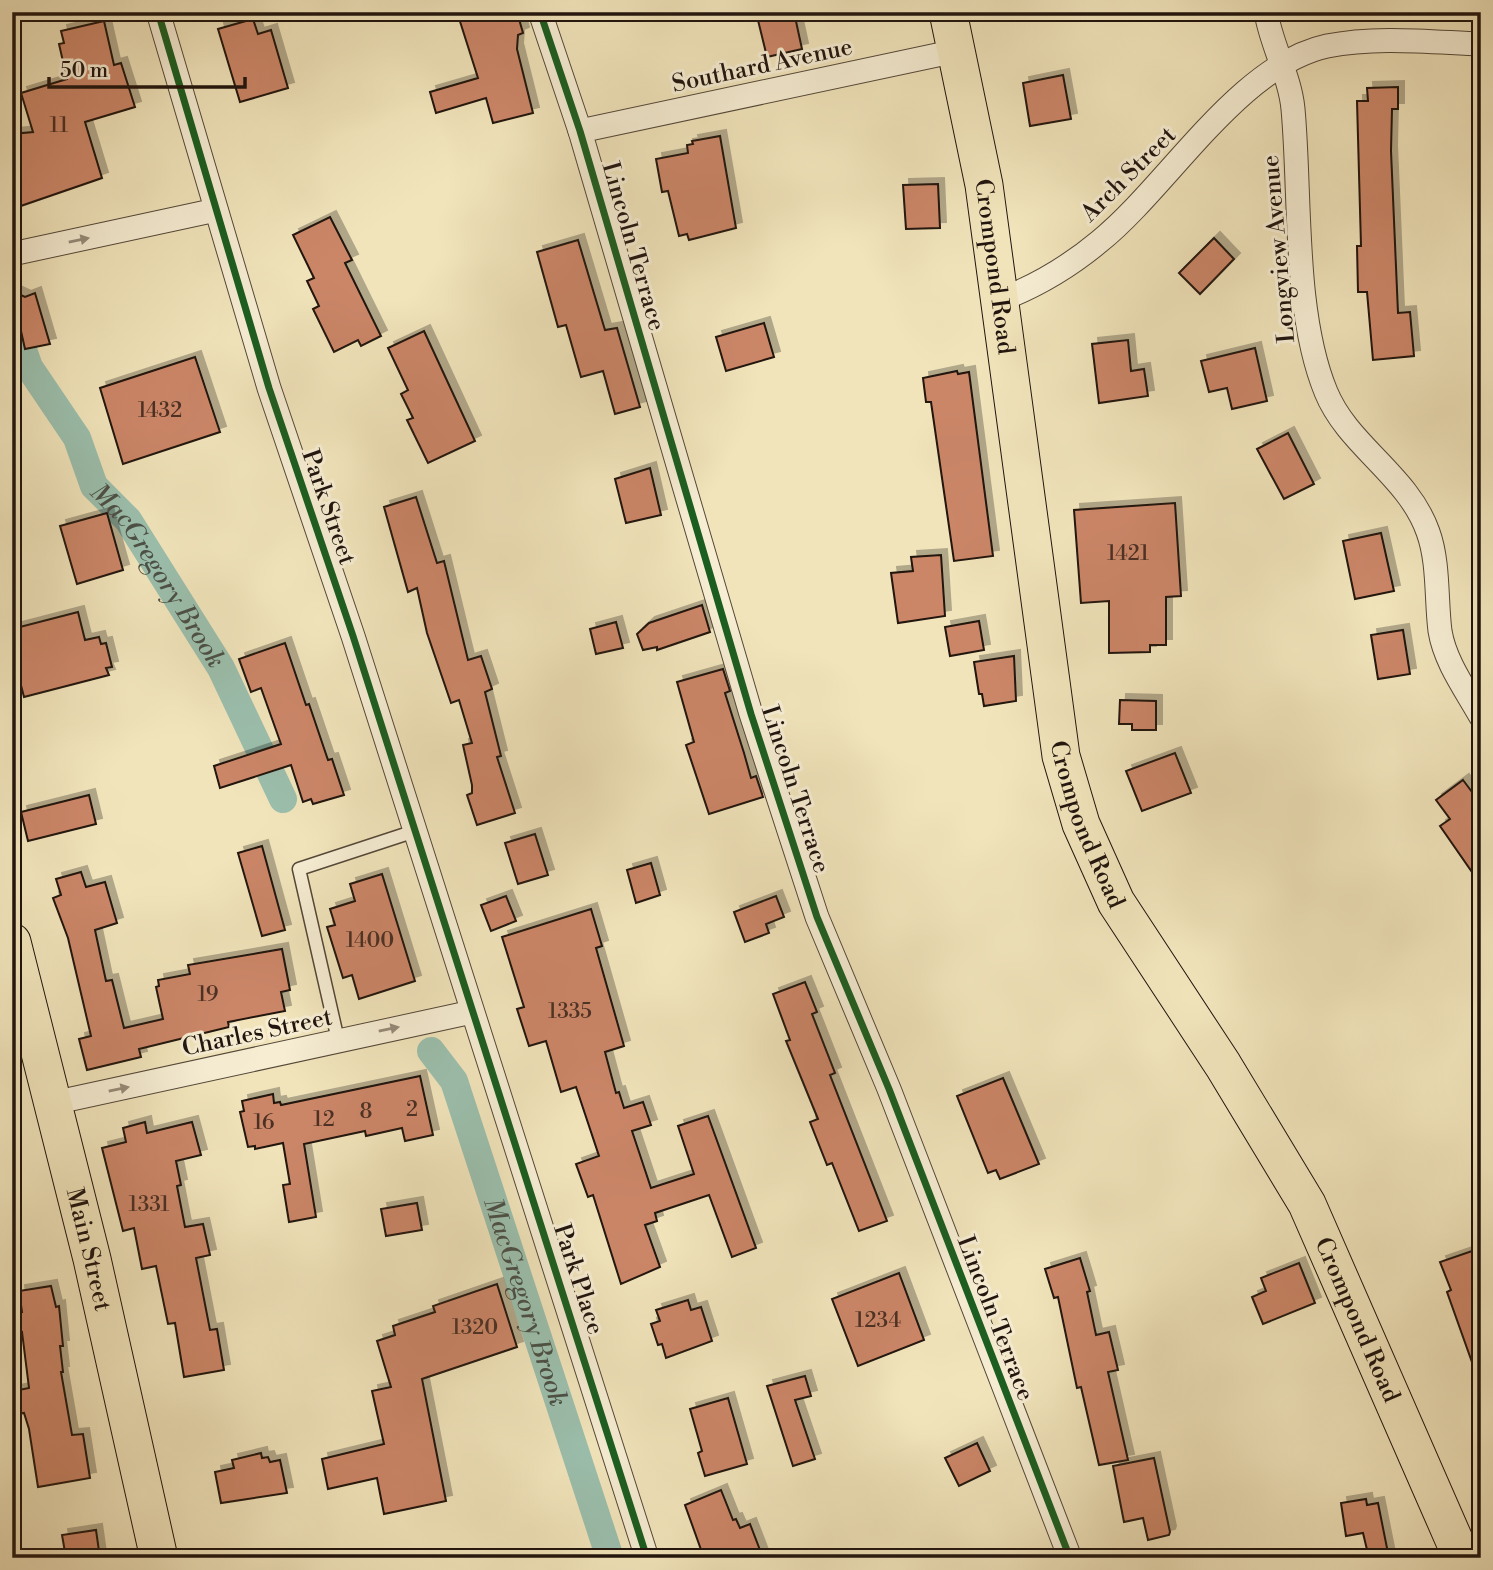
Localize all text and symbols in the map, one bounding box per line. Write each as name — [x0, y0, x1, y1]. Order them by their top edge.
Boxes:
street label: Southard Avenue — [669, 32, 855, 100]
scale bar — [49, 46, 245, 90]
text: 50 m — [60, 58, 108, 84]
house number: 11 — [50, 113, 68, 139]
street label: Arch Street — [1074, 120, 1183, 229]
street label: Longview Avenue — [1256, 154, 1302, 344]
street label: Lincoln Terrace — [595, 158, 671, 334]
street label: Crompond Road — [967, 177, 1021, 357]
one-way arrow — [68, 234, 90, 245]
house number: 1432 — [138, 398, 182, 424]
street label: Park Street — [294, 446, 362, 569]
water label: MacGregory Brook — [83, 477, 232, 674]
house number: 1421 — [1107, 541, 1149, 567]
street label: Lincoln Terrace — [754, 702, 836, 877]
street label: Crompond Road — [1043, 739, 1131, 914]
house number: 1400 — [346, 928, 394, 954]
house number: 19 — [197, 982, 219, 1008]
house number: 1335 — [548, 999, 592, 1025]
street label: Charles Street — [179, 1002, 336, 1064]
one-way arrow — [378, 1024, 400, 1035]
one-way arrow — [108, 1083, 130, 1094]
house number: 2 — [406, 1097, 418, 1123]
house number: 8 — [360, 1099, 372, 1125]
house number: 12 — [313, 1107, 335, 1133]
house number: 16 — [253, 1110, 275, 1136]
street label: Main Street — [59, 1185, 117, 1315]
house number: 1331 — [129, 1192, 169, 1218]
water label: MacGregory Brook — [476, 1194, 574, 1410]
street label: Park Place — [546, 1220, 610, 1339]
street label: Lincoln Terrace — [950, 1232, 1040, 1405]
street label: Crompond Road — [1308, 1233, 1406, 1408]
house number: 1234 — [855, 1308, 901, 1334]
house number: 1320 — [452, 1315, 498, 1341]

